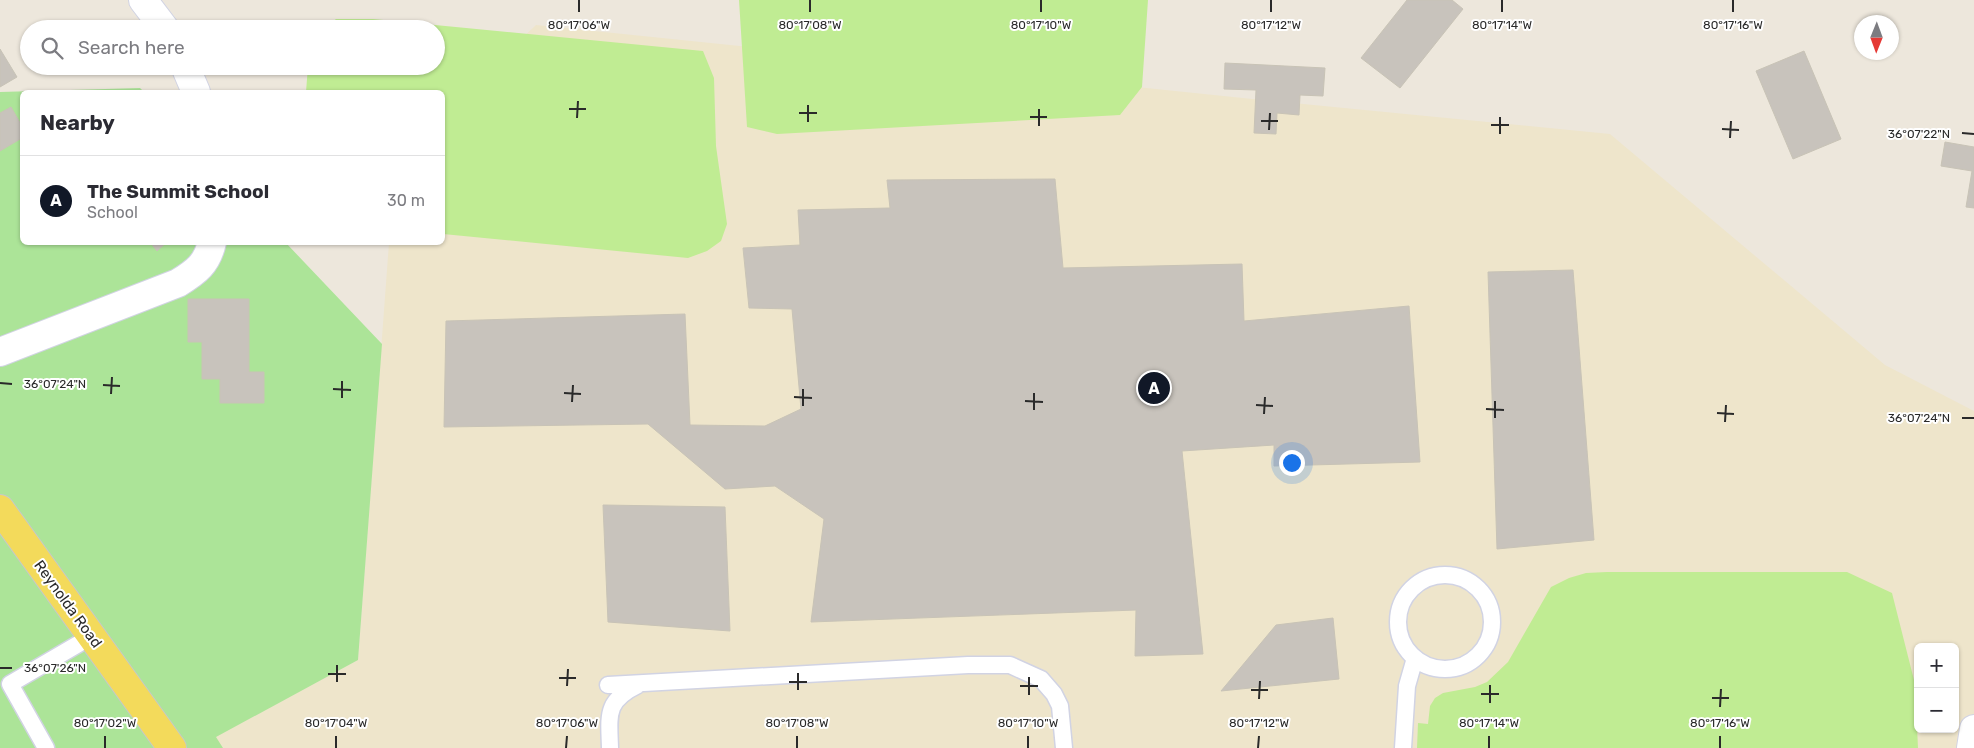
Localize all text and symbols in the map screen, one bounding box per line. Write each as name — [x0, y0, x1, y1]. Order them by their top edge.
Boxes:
north arrow — [1854, 15, 1899, 60]
text: 80°17'06"W — [548, 18, 611, 32]
text: 80°17'08"W — [778, 18, 842, 32]
text: 80°17'10"W — [1011, 18, 1072, 32]
text: 80°17'12"W — [1241, 18, 1301, 32]
text: 80°17'14"W — [1472, 18, 1533, 32]
text: 80°17'16"W — [1703, 18, 1763, 32]
search box — [20, 20, 445, 75]
icon: search — [38, 34, 66, 62]
text: Search here — [78, 36, 185, 59]
text: Nearby — [40, 110, 115, 135]
text: 36°07'22"N — [1888, 127, 1950, 141]
text: The Summit School — [87, 180, 269, 203]
text: A — [50, 191, 62, 210]
text: 30 m — [387, 191, 425, 210]
text: School — [87, 203, 138, 222]
pin: A — [1138, 369, 1170, 407]
text: 36°07'24"N — [24, 377, 86, 391]
text: 36°07'24"N — [1888, 411, 1950, 425]
your location — [1279, 450, 1305, 476]
street label: Reynolda Road — [30, 557, 106, 651]
map controls — [1914, 643, 1959, 733]
button: + — [1914, 643, 1959, 688]
text: 36°07'26"N — [24, 661, 86, 675]
button: − — [1914, 688, 1959, 733]
text: 80°17'02"W — [74, 716, 137, 730]
text: 80°17'04"W — [305, 716, 368, 730]
text: 80°17'06"W — [536, 716, 599, 730]
text: 80°17'08"W — [765, 716, 829, 730]
text: 80°17'10"W — [998, 716, 1059, 730]
text: 80°17'12"W — [1229, 716, 1289, 730]
text: 80°17'14"W — [1459, 716, 1520, 730]
text: 80°17'16"W — [1690, 716, 1750, 730]

